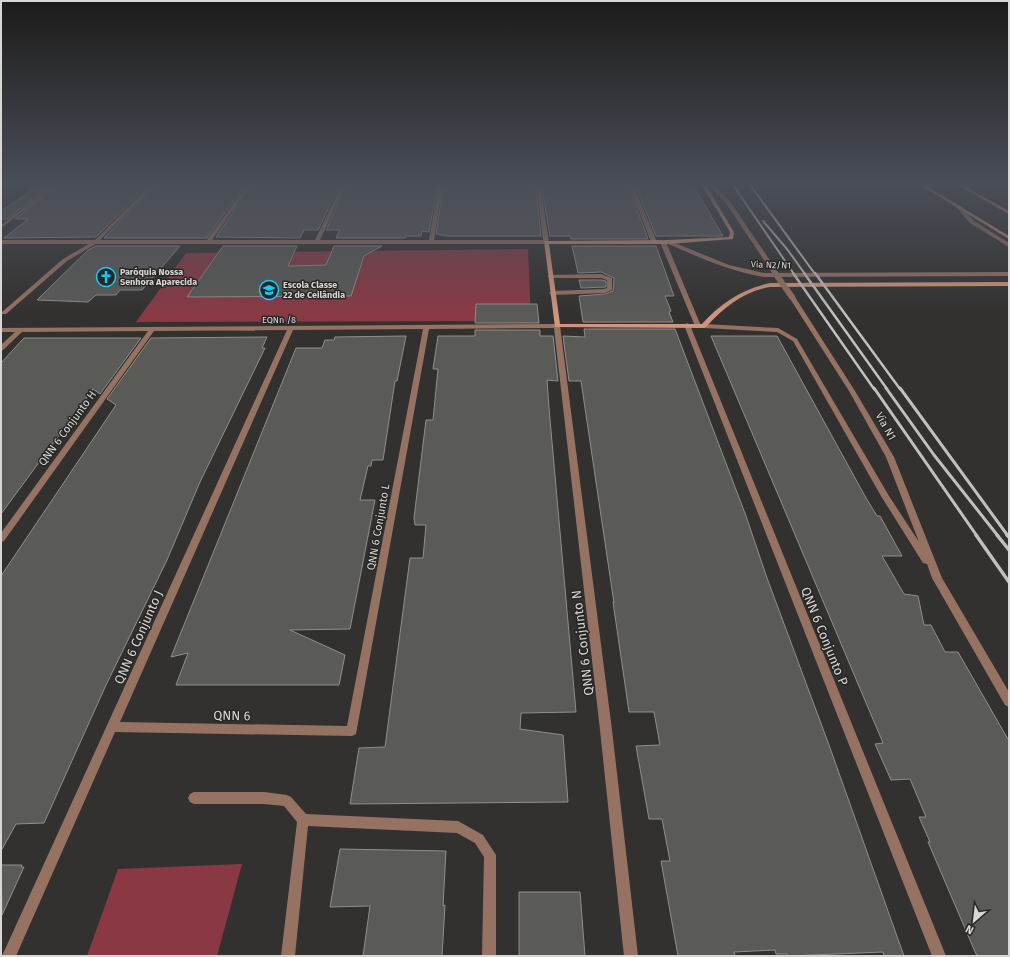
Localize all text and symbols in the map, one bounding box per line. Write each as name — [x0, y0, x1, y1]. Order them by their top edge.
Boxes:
street label: Via N2/N1 — [751, 259, 791, 271]
church icon: Paróquia Nossa Senhora Aparecida — [95, 266, 117, 288]
place label: Paróquia Nossa Senhora Aparecida — [120, 267, 197, 287]
school or university icon: Escola Classe 22 de Ceilândia — [258, 279, 280, 301]
place label: Escola Classe 22 de Ceilândia — [283, 280, 345, 300]
street label: EQNn /8 — [262, 315, 296, 325]
street label: QNN 6 Conjunto H — [36, 388, 99, 468]
street label: Via N1 — [873, 410, 899, 443]
street label: QNN 6 Conjunto L — [364, 482, 393, 571]
street label: QNN 6 Conjunto P — [798, 585, 851, 688]
street label: QNN 6 Conjunto J — [111, 588, 166, 686]
street label: QNN 6 Conjunto N — [569, 589, 596, 696]
street label: QNN 6 — [213, 708, 251, 723]
north arrow — [954, 901, 994, 941]
text: N — [963, 922, 976, 937]

